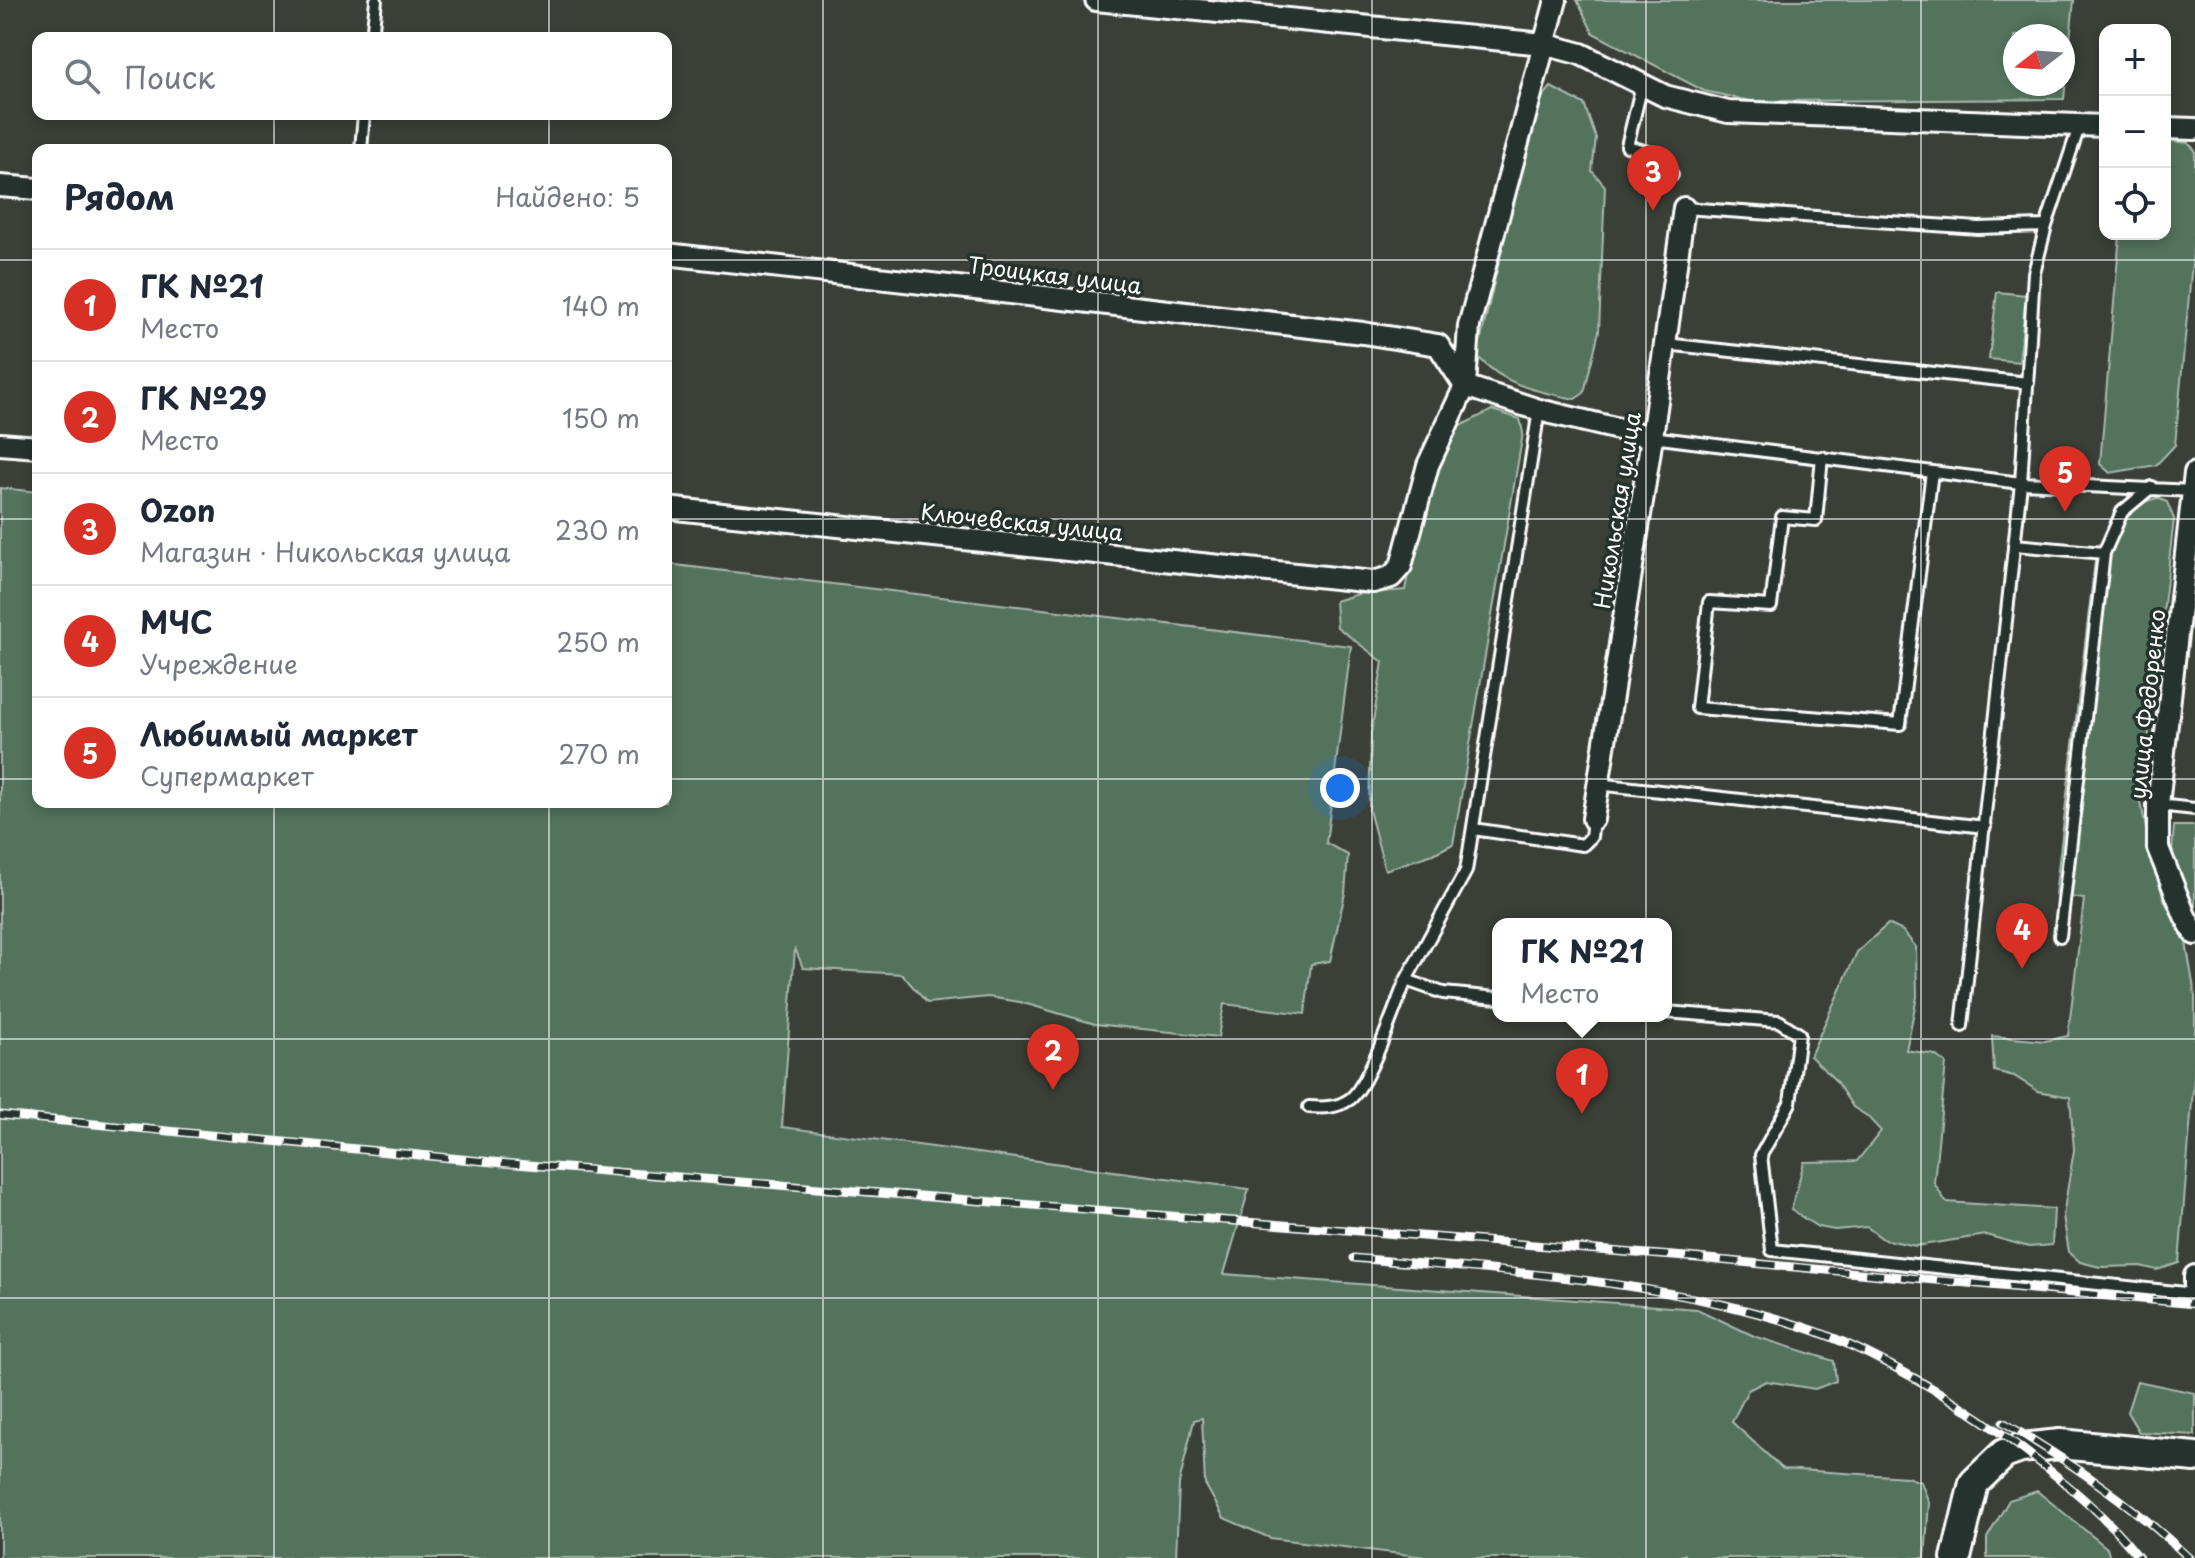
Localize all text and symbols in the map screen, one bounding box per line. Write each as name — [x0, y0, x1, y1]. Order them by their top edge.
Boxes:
north arrow — [2003, 24, 2075, 96]
map controls — [2099, 24, 2171, 240]
button: + — [2099, 24, 2171, 96]
search box — [32, 32, 672, 120]
icon: search — [60, 54, 104, 98]
text: Поиск — [124, 54, 215, 99]
button: − — [2099, 96, 2171, 168]
pin: 3 — [1627, 145, 1679, 211]
button: locate — [2099, 168, 2171, 240]
text: Рядом — [64, 170, 175, 222]
text: Найдено: 5 — [495, 177, 640, 216]
street label: Троицкая улица — [966, 247, 1144, 301]
text: ГК №21 — [140, 263, 264, 308]
text: 1 — [84, 286, 96, 325]
text: 140 m — [562, 286, 640, 325]
text: Место — [140, 308, 219, 347]
text: ГК №29 — [140, 375, 267, 420]
text: 2 — [81, 398, 99, 437]
text: 150 m — [562, 398, 640, 437]
street label: Никольская улица — [1584, 409, 1648, 611]
text: Место — [140, 420, 219, 459]
pin: 5 — [2039, 446, 2091, 512]
text: Ozon — [140, 487, 215, 532]
street label: Ключевская улица — [919, 494, 1125, 548]
text: 3 — [81, 510, 99, 549]
text: 230 m — [555, 510, 640, 549]
text: Магазин · Никольская улица — [140, 532, 510, 571]
text: МЧС — [140, 599, 213, 644]
street label: улица Федоренко — [2120, 607, 2172, 801]
text: 4 — [81, 622, 99, 661]
text: 250 m — [556, 622, 640, 661]
text: Учреждение — [140, 644, 298, 683]
text: Любимый маркет — [140, 711, 417, 756]
text: 5 — [82, 734, 98, 773]
text: 270 m — [559, 734, 640, 773]
text: Супермаркет — [140, 756, 314, 795]
your location — [1320, 768, 1360, 808]
pin: 4 — [1996, 903, 2048, 969]
popup — [1492, 918, 1672, 1022]
text: ГК №21 — [1520, 928, 1644, 973]
text: Место — [1520, 973, 1599, 1012]
pin: 2 — [1027, 1024, 1079, 1090]
pin: 1 — [1556, 1048, 1608, 1114]

